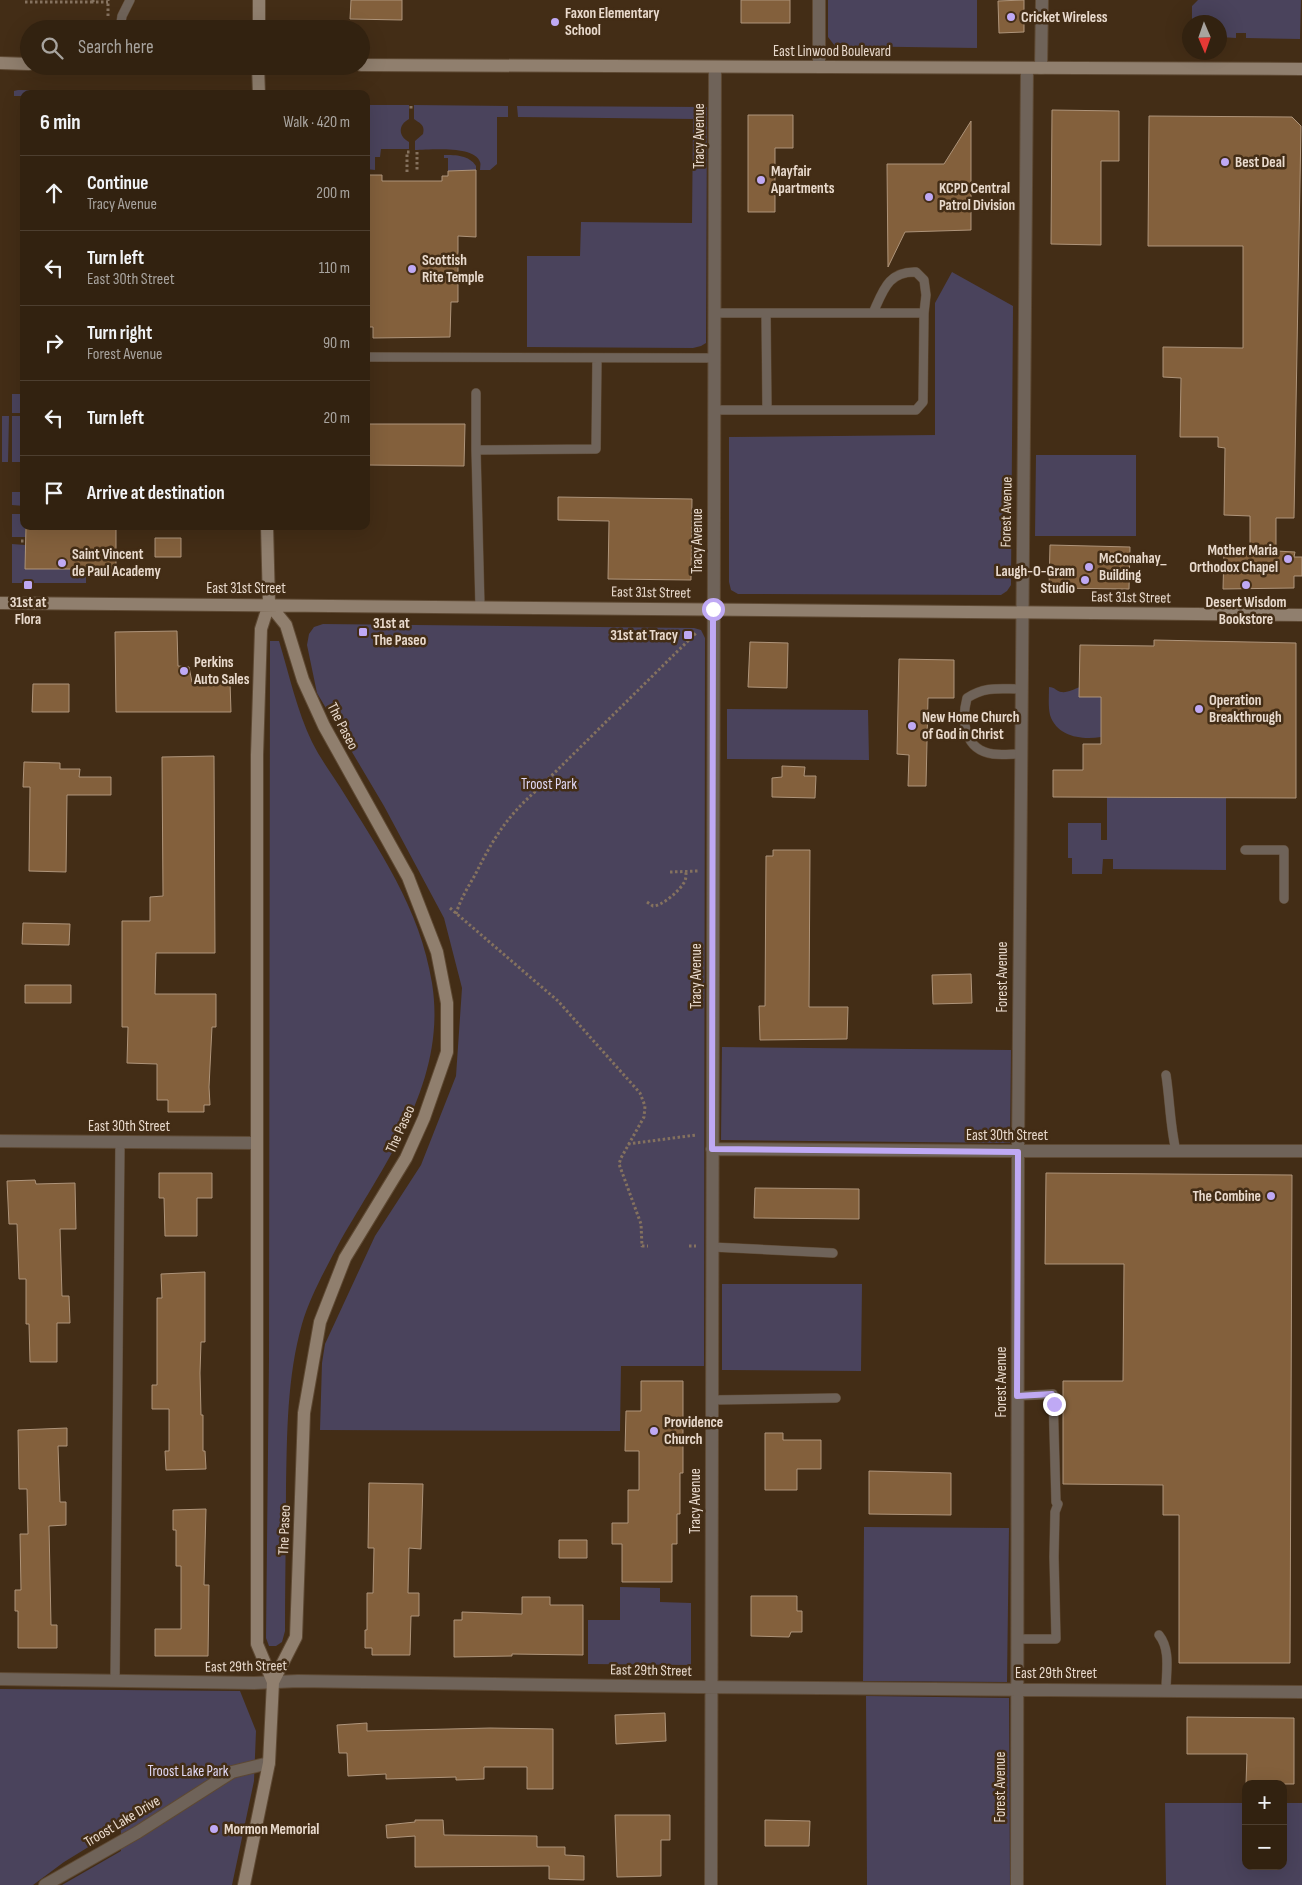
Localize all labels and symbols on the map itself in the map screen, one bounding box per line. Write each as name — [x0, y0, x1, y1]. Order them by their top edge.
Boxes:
place label: Faxon Elementary School — [565, 4, 660, 40]
place label: Cricket Wireless — [1021, 8, 1108, 27]
marker: Cricket Wireless — [1005, 11, 1017, 23]
north arrow — [1182, 15, 1227, 60]
marker: Faxon Elementary School — [549, 16, 561, 28]
street label: East Linwood Boulevard — [773, 42, 891, 61]
street label: Tracy Avenue — [690, 103, 709, 169]
place label: Best Deal — [1235, 153, 1285, 172]
marker: Best Deal — [1219, 156, 1231, 168]
place label: Mayfair Apartments — [770, 162, 835, 198]
marker: Mayfair Apartments — [755, 174, 767, 186]
place label: KCPD Central Patrol Division — [939, 179, 1015, 215]
marker: KCPD Central Patrol Division — [923, 191, 935, 203]
place label: Scottish Rite Temple — [422, 251, 484, 287]
marker: Scottish Rite Temple — [406, 263, 418, 275]
street label: Forest Avenue — [996, 476, 1017, 548]
street label: Tracy Avenue — [688, 508, 707, 574]
place label: Mother Maria Orthodox Chapel — [1189, 541, 1278, 577]
place label: Saint Vincent de Paul Academy — [72, 545, 161, 581]
place label: McConahay_ Building — [1099, 549, 1167, 585]
marker: Mother Maria Orthodox Chapel — [1282, 553, 1294, 565]
marker: Saint Vincent de Paul Academy — [56, 557, 68, 569]
marker: McConahay_ Building — [1083, 561, 1095, 573]
place label: Laugh-O-Gram Studio — [996, 562, 1075, 598]
marker: Laugh-O-Gram Studio — [1079, 574, 1091, 586]
marker: 31st at Flora — [22, 579, 34, 591]
street label: East 31st Street — [206, 579, 286, 598]
marker: Desert Wisdom Bookstore — [1240, 579, 1252, 591]
street label: East 31st Street — [611, 582, 691, 603]
street label: East 31st Street — [1091, 587, 1171, 608]
place label: 31st at Flora — [10, 593, 46, 629]
place label: Desert Wisdom Bookstore — [1206, 593, 1286, 629]
route start — [702, 598, 725, 621]
place label: 31st at The Paseo — [373, 614, 426, 650]
marker: 31st at The Paseo — [357, 626, 369, 638]
place label: 31st at Tracy — [610, 626, 679, 645]
marker: 31st at Tracy — [682, 629, 694, 641]
place label: Perkins Auto Sales — [193, 653, 250, 689]
marker: Perkins Auto Sales — [178, 665, 190, 677]
place label: Operation Breakthrough — [1209, 691, 1282, 727]
street label: The Paseo — [323, 699, 362, 753]
marker: Operation Breakthrough — [1193, 703, 1205, 715]
place label: New Home Church of God in Christ — [922, 708, 1019, 744]
marker: New Home Church of God in Christ — [906, 720, 918, 732]
park label: Troost Park — [521, 775, 577, 794]
street label: Forest Avenue — [993, 942, 1012, 1012]
street label: Tracy Avenue — [687, 943, 706, 1009]
street label: The Paseo — [382, 1102, 419, 1156]
street label: East 30th Street — [88, 1117, 170, 1136]
street label: East 30th Street — [966, 1126, 1048, 1145]
place label: The Combine — [1192, 1187, 1261, 1206]
marker: The Combine — [1265, 1190, 1277, 1202]
street label: Forest Avenue — [992, 1347, 1011, 1417]
route end — [1043, 1393, 1066, 1416]
place label: Providence Church — [664, 1413, 723, 1449]
marker: Providence Church — [648, 1425, 660, 1437]
street label: Tracy Avenue — [686, 1468, 705, 1534]
street label: The Paseo — [274, 1505, 295, 1556]
street label: East 29th Street — [205, 1656, 288, 1677]
street label: East 29th Street — [610, 1660, 693, 1681]
street label: East 29th Street — [1015, 1664, 1097, 1683]
street label: Forest Avenue — [991, 1752, 1010, 1822]
park label: Troost Lake Park — [147, 1762, 229, 1781]
street label: Troost Lake Drive — [81, 1791, 164, 1852]
place label: Mormon Memorial — [224, 1820, 319, 1839]
marker: Mormon Memorial — [208, 1823, 220, 1835]

